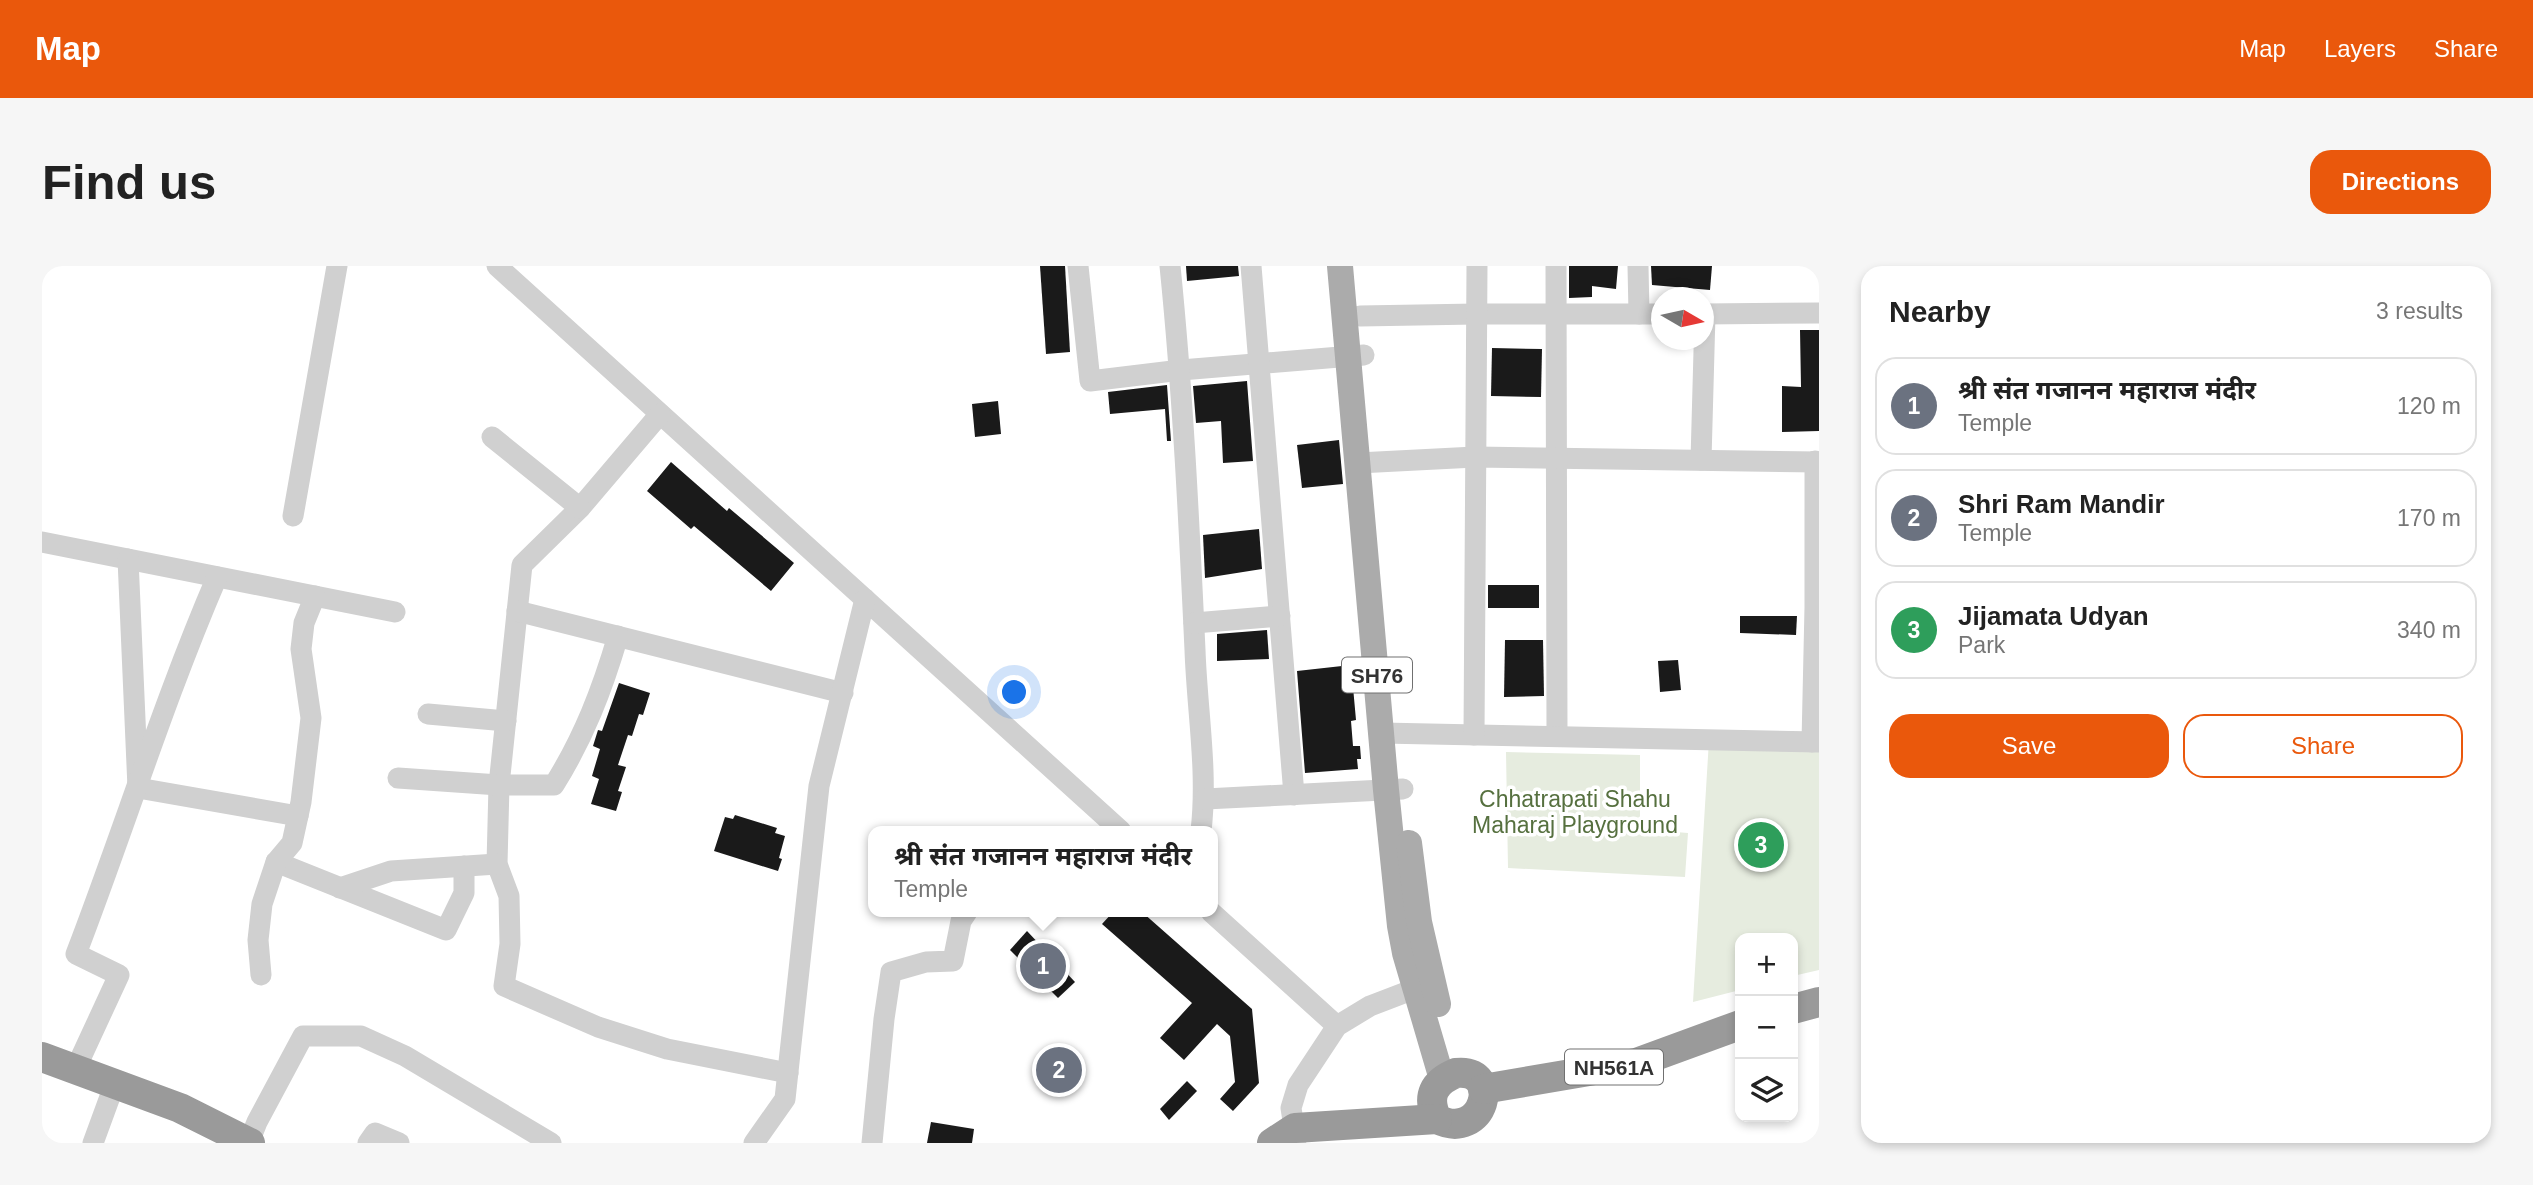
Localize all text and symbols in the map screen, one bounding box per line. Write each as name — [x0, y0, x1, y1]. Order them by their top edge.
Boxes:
text: Map — [35, 30, 101, 67]
text: Map — [2239, 35, 2286, 62]
text: Layers — [2324, 35, 2396, 62]
text: Share — [2434, 35, 2498, 62]
button: Directions — [2310, 150, 2491, 214]
text: Find us — [42, 155, 216, 209]
north arrow — [1651, 287, 1714, 350]
text: Nearby — [1889, 295, 1991, 328]
text: 3 results — [2376, 298, 2463, 324]
text: श्री संंत गजानन महाराज मंदीर — [1958, 375, 2256, 405]
text: 1 — [1908, 393, 1920, 419]
text: 120 m — [2397, 393, 2461, 419]
text: Temple — [1958, 410, 2032, 436]
text: Shri Ram Mandir — [1958, 489, 2165, 519]
text: 2 — [1908, 505, 1920, 531]
text: 170 m — [2397, 505, 2461, 531]
text: Temple — [1958, 520, 2032, 546]
text: Jijamata Udyan — [1958, 601, 2149, 631]
text: 3 — [1908, 617, 1920, 643]
text: 340 m — [2397, 617, 2461, 643]
text: Park — [1958, 632, 2005, 658]
road number: SH76 — [1342, 658, 1412, 692]
your location — [997, 675, 1031, 709]
button: Save — [1889, 714, 2169, 778]
button: Share — [2183, 714, 2463, 778]
park label: Chhatrapati Shahu Maharaj Playground — [1472, 786, 1678, 838]
pin: 3 — [1738, 819, 1784, 871]
popup — [868, 826, 1218, 917]
text: श्री संंत गजानन महाराज मंदीर — [894, 841, 1192, 871]
text: Temple — [894, 876, 968, 902]
map controls — [1735, 933, 1798, 1122]
button: + — [1735, 933, 1798, 996]
pin: 1 — [1020, 940, 1066, 992]
button: − — [1735, 996, 1798, 1059]
pin: 2 — [1036, 1044, 1082, 1096]
road number: NH561A — [1565, 1050, 1663, 1084]
button: layers — [1735, 1059, 1798, 1122]

